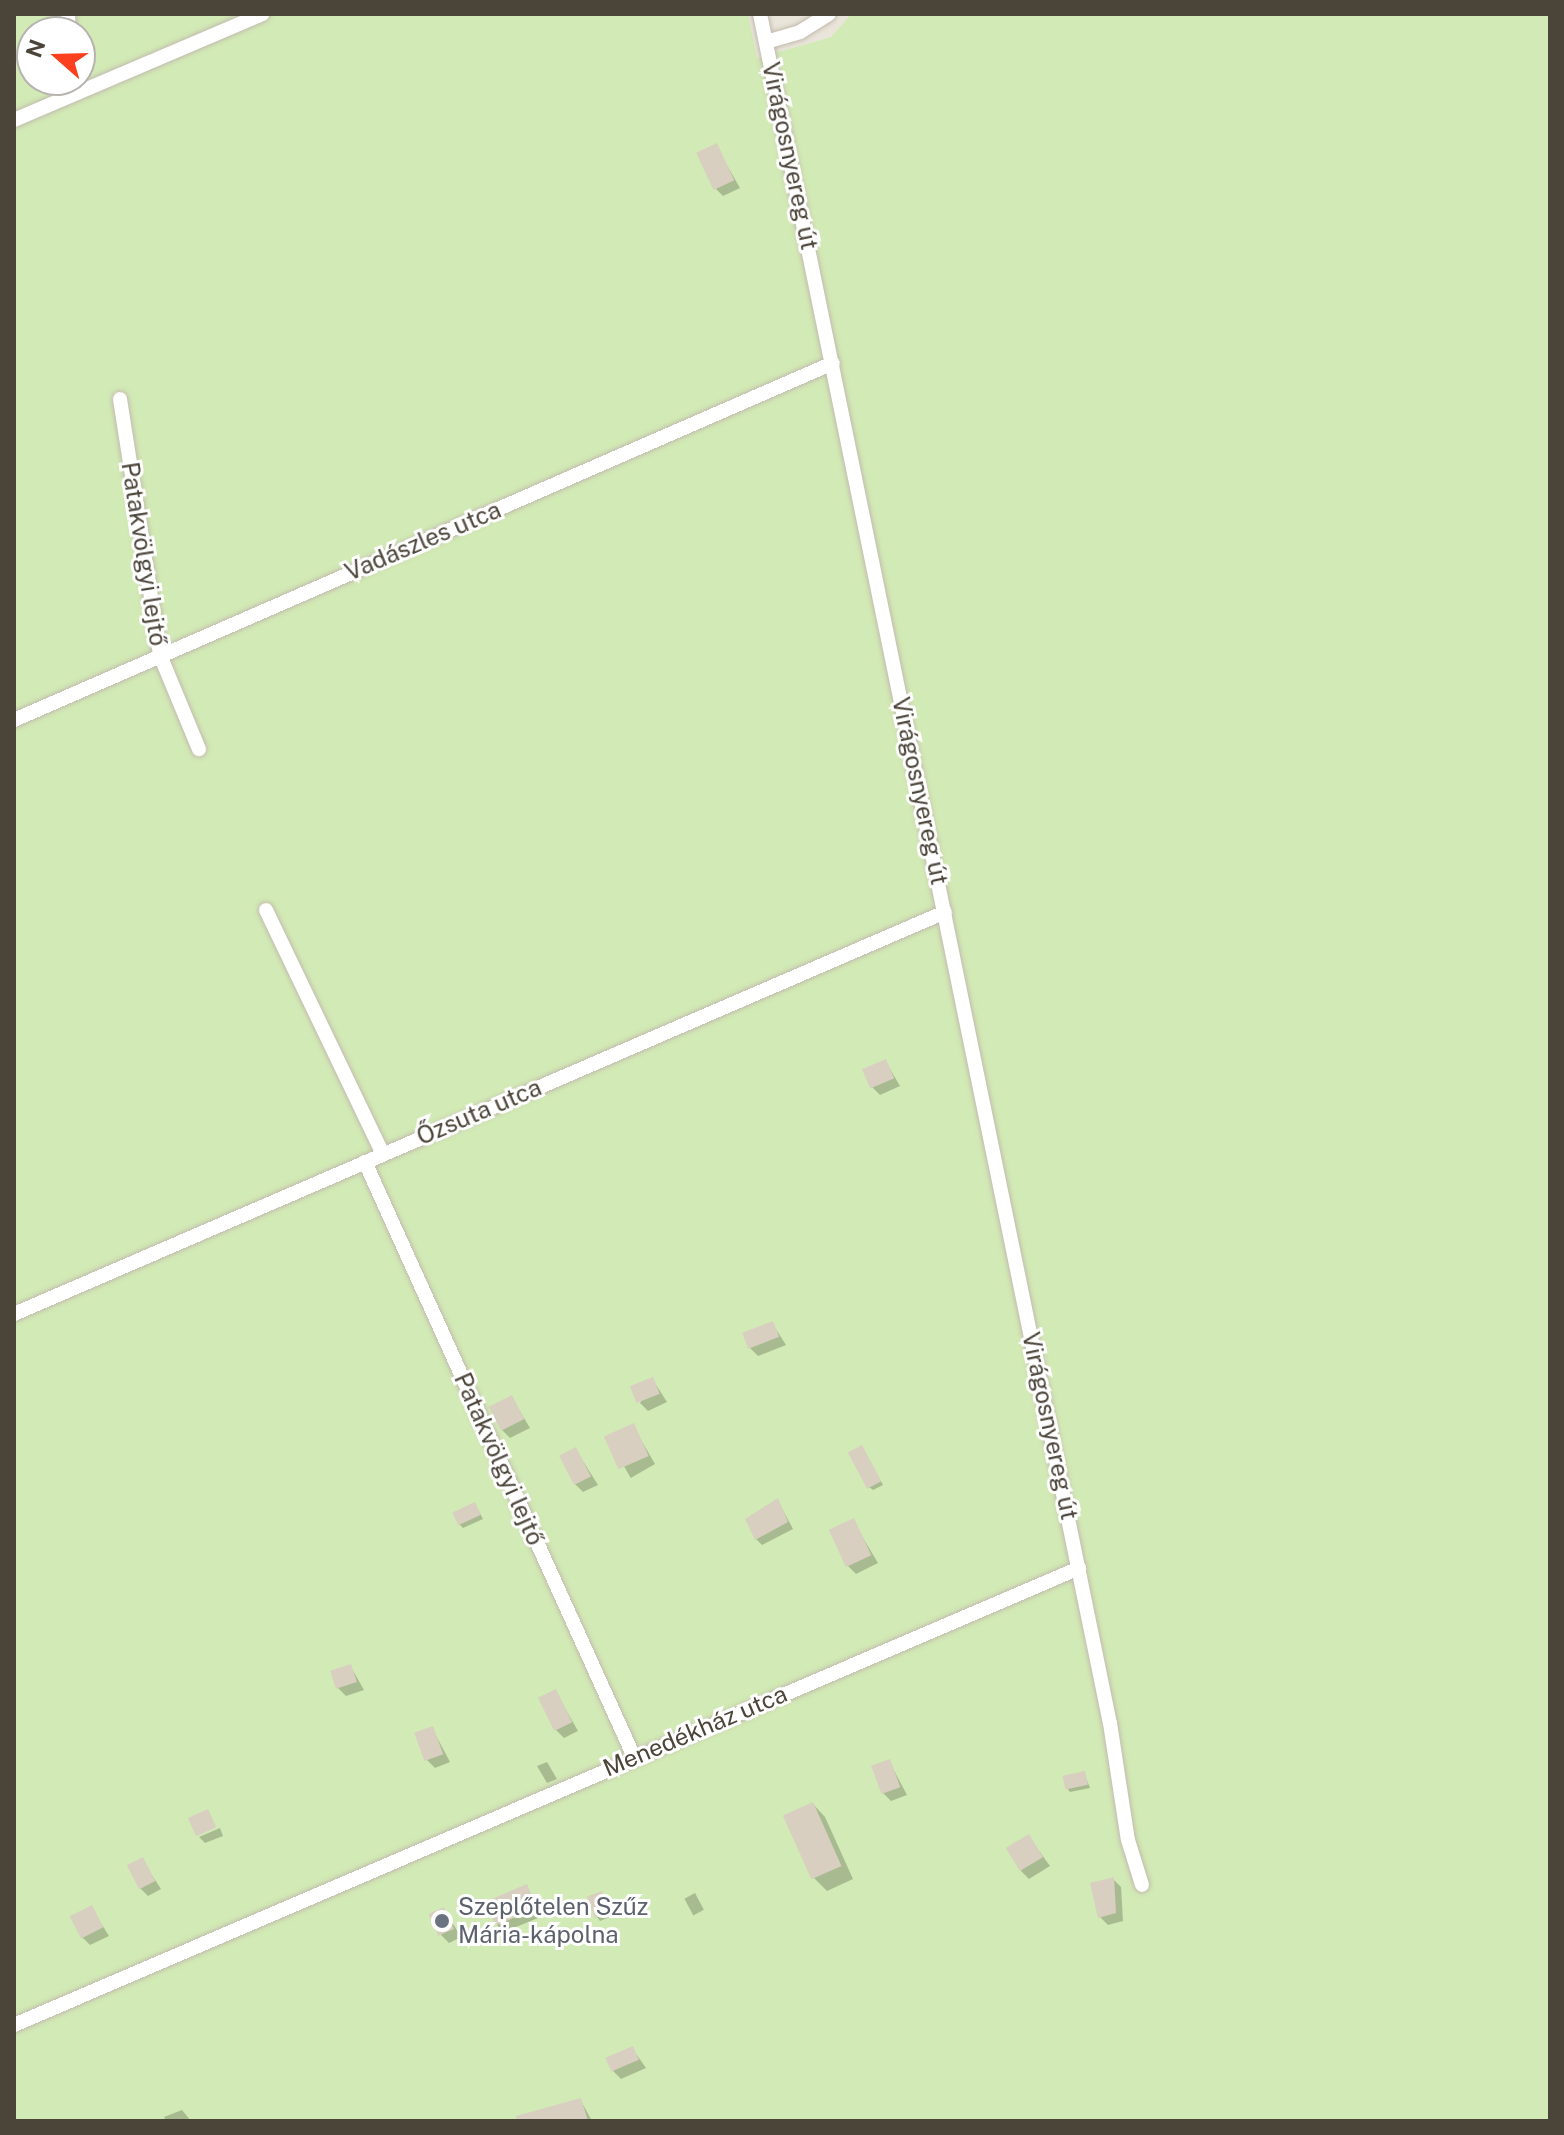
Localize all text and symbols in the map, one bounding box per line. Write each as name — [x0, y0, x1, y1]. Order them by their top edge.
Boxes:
north arrow — [16, 16, 96, 96]
text: N — [20, 36, 50, 61]
street label: Virágosnyereg út — [756, 60, 824, 252]
street label: Patakvölgyi lejtő — [115, 460, 173, 648]
street label: Vadászles utca — [341, 495, 505, 587]
street label: Virágosnyereg út — [886, 695, 954, 887]
street label: Őzsuta utca — [412, 1073, 546, 1151]
street label: Virágosnyereg út — [1016, 1330, 1084, 1522]
street label: Patakvölgyi lejtő — [448, 1368, 550, 1550]
street label: Menedékház utca — [599, 1679, 791, 1783]
place label: Szeplőtelen Szűz Mária-kápolna — [458, 1893, 648, 1949]
marker: Szeplőtelen Szűz Mária-kápolna — [433, 1912, 451, 1930]

